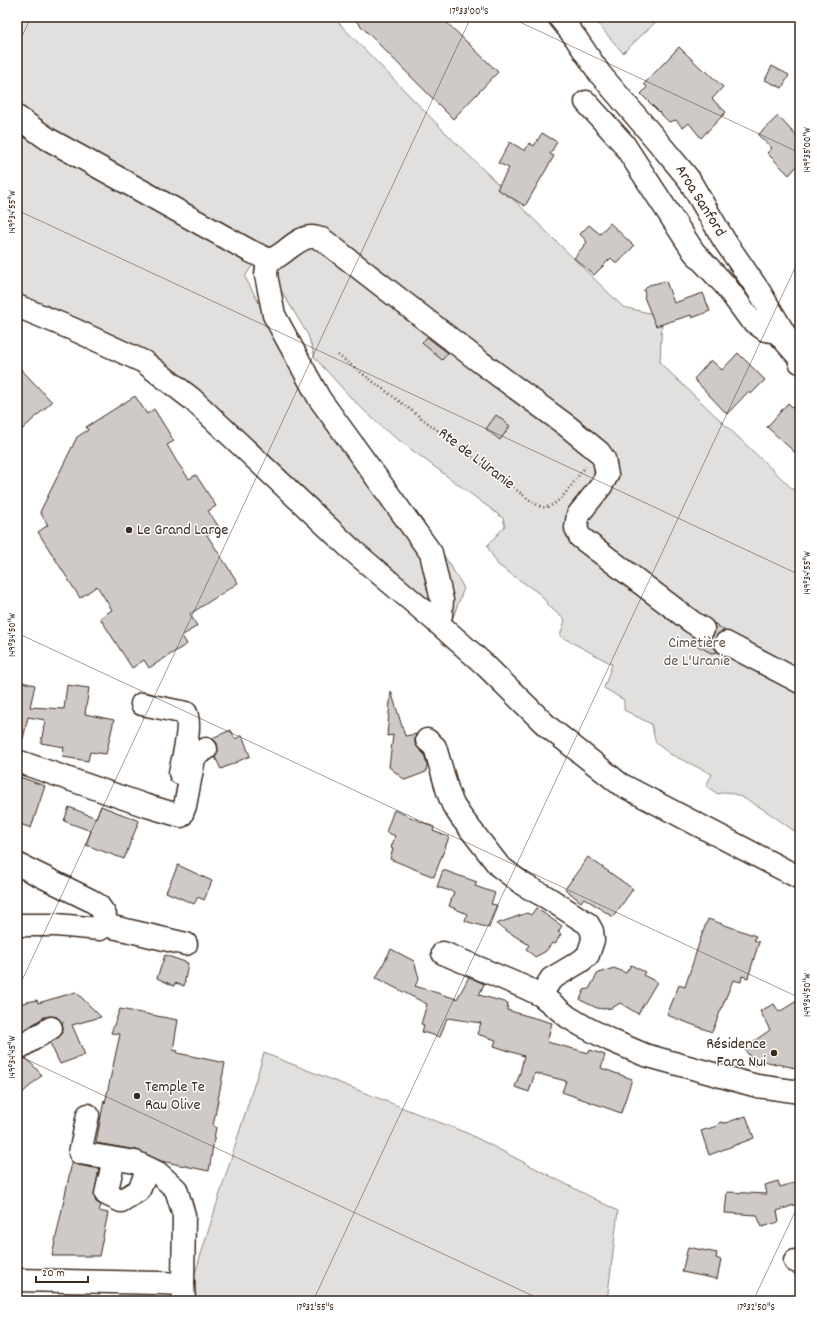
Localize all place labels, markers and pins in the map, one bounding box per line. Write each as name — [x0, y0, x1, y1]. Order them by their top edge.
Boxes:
place label: Le Grand Large — [137, 519, 228, 542]
marker: Le Grand Large — [124, 525, 134, 535]
place label: Résidence Fara Nui — [706, 1033, 766, 1074]
marker: Résidence Fara Nui — [769, 1048, 779, 1058]
place label: Temple Te Rau Olive — [145, 1076, 205, 1117]
marker: Temple Te Rau Olive — [132, 1091, 142, 1101]

